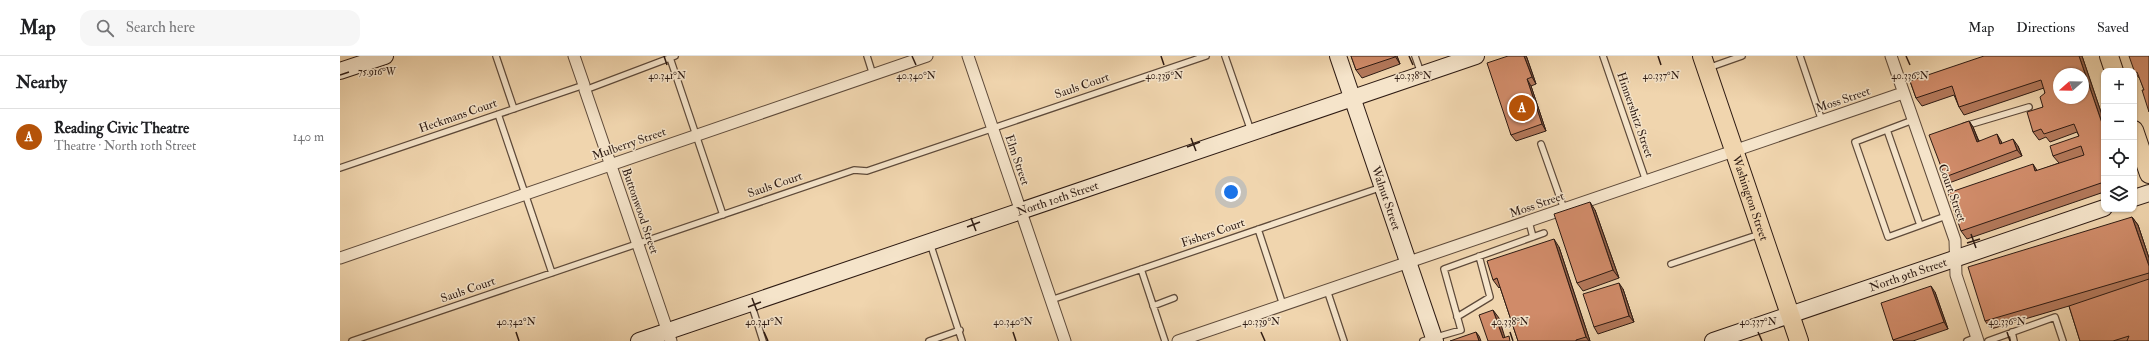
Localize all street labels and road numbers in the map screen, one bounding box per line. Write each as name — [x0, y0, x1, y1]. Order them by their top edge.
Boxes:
street label: Sauls Court — [1053, 70, 1111, 102]
street label: Hinnershitz Street — [1613, 70, 1657, 160]
street label: Moss Street — [1814, 84, 1872, 116]
street label: Heckmans Court — [417, 96, 499, 136]
street label: Mulberry Street — [590, 124, 668, 164]
street label: Elm Street — [1001, 133, 1033, 187]
street label: Washington Street — [1729, 152, 1772, 243]
street label: Court Street — [1935, 162, 1969, 224]
street label: Walnut Street — [1368, 163, 1404, 232]
street label: Buttonwood Street — [618, 166, 662, 256]
street label: Sauls Court — [746, 169, 804, 201]
street label: North 10th Street — [1015, 178, 1100, 219]
street label: Moss Street — [1508, 189, 1566, 221]
street label: Fishers Court — [1179, 215, 1247, 251]
street label: North 9th Street — [1867, 254, 1949, 295]
street label: Sauls Court — [439, 274, 497, 306]

